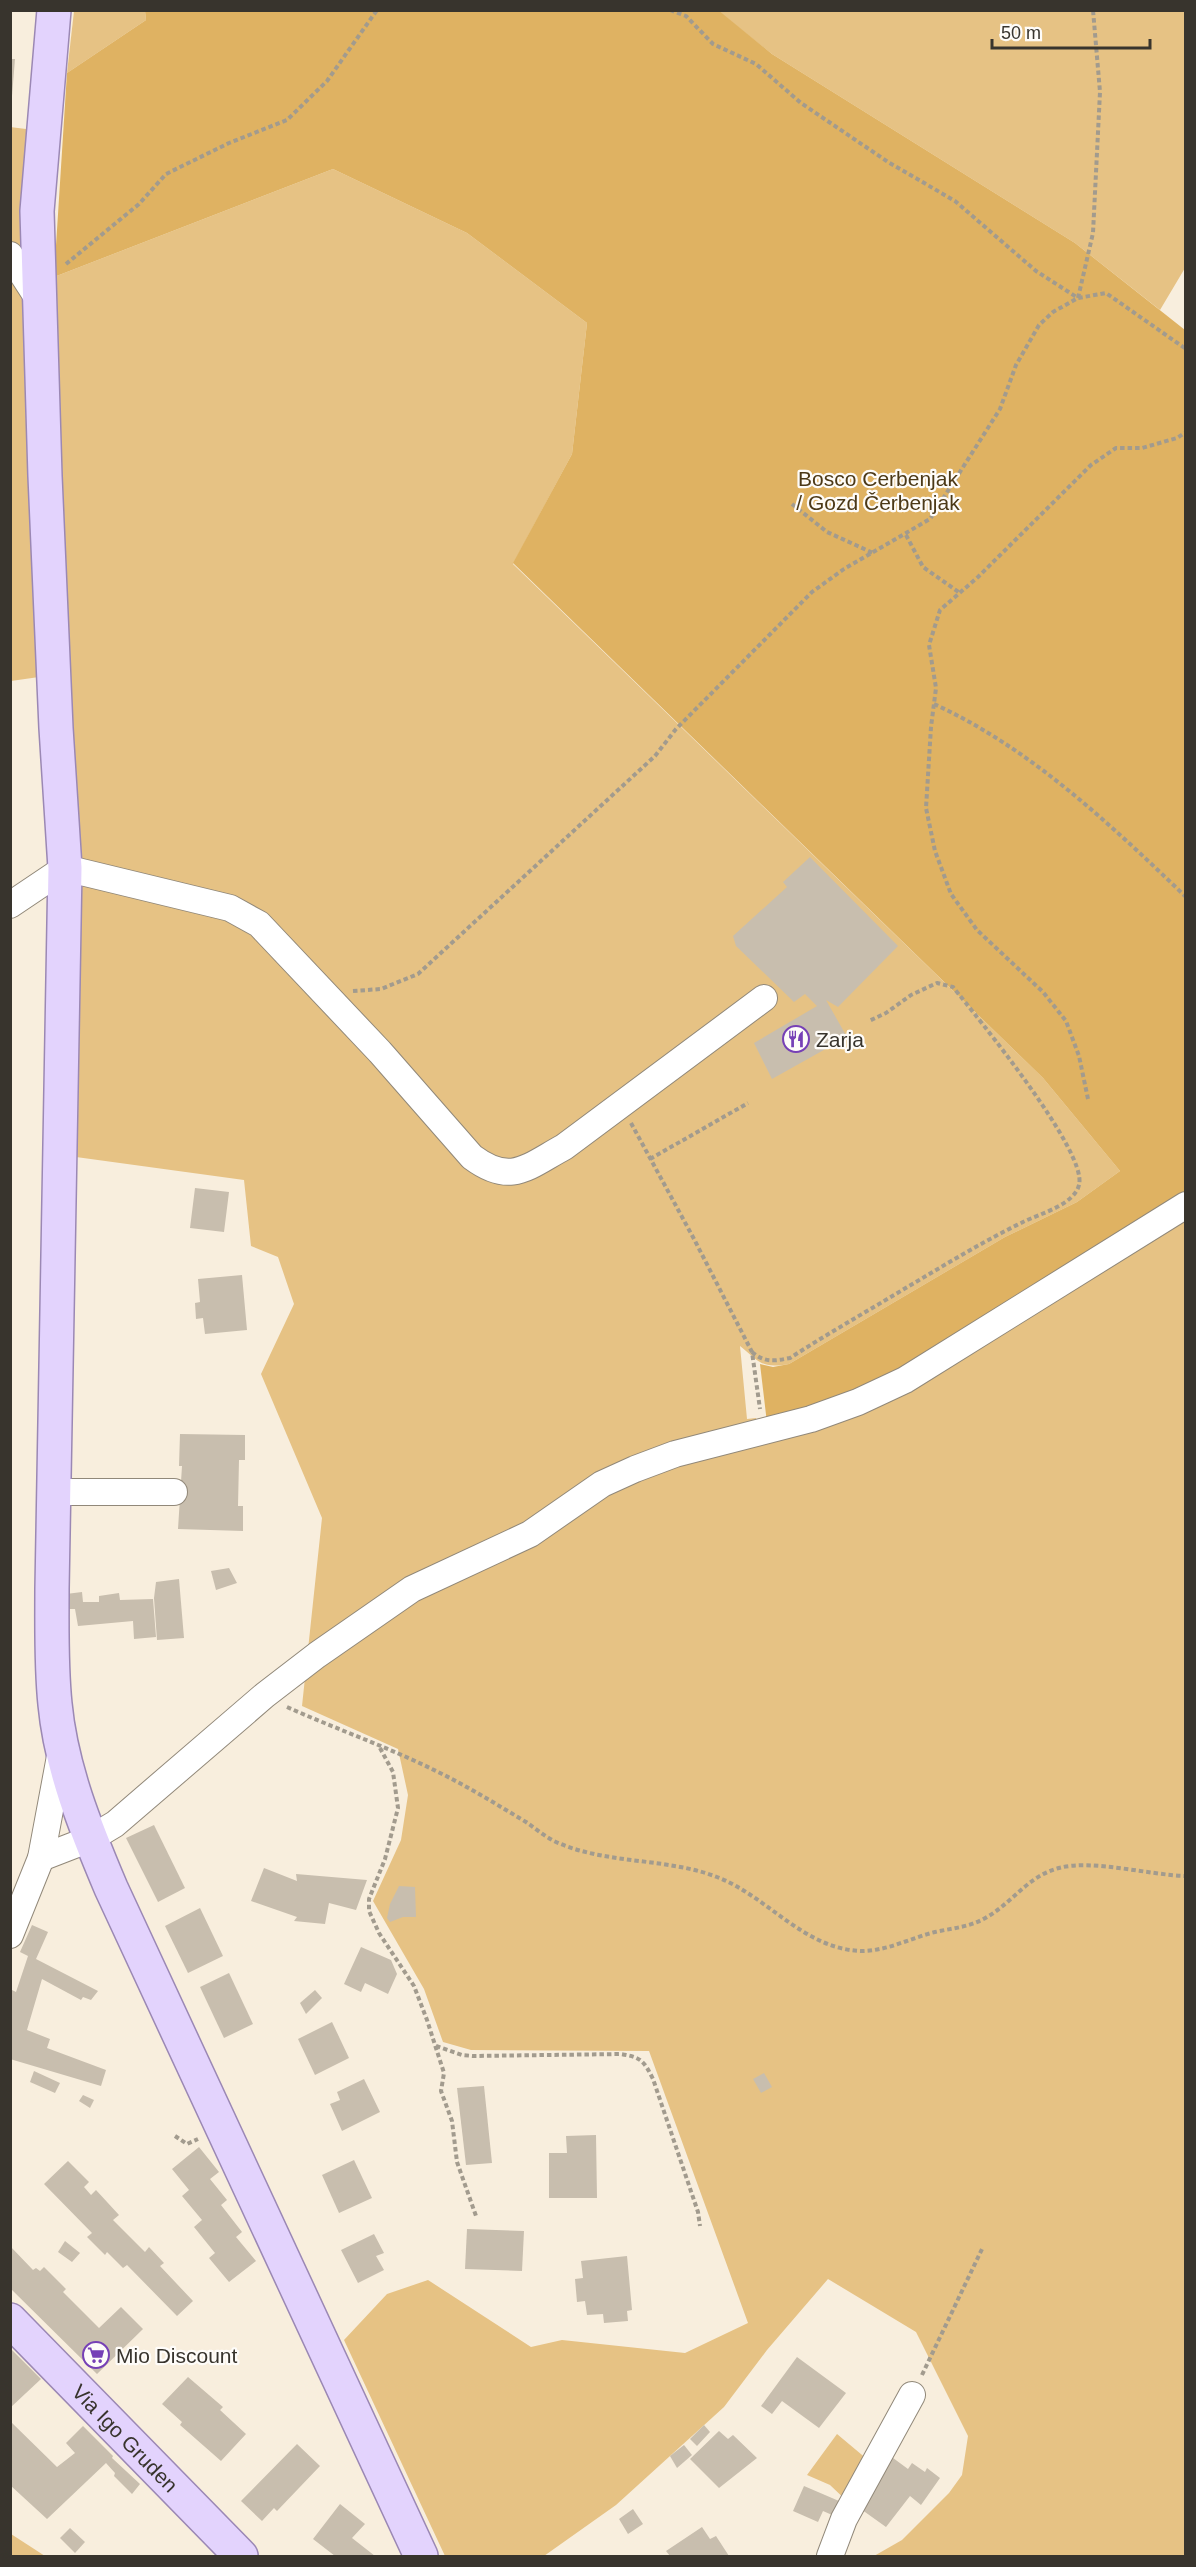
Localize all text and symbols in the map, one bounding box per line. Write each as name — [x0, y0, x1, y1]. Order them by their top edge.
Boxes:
scale bar — [992, 12, 1150, 50]
text: 50 m — [1001, 23, 1041, 43]
park label: Bosco Cerbenjak / Gozd Čerbenjak — [796, 467, 960, 514]
restaurant icon: Zarja — [781, 1024, 811, 1054]
place label: Zarja — [816, 1028, 864, 1051]
supermarket icon: Mio Discount — [81, 2340, 111, 2370]
place label: Mio Discount — [116, 2344, 238, 2367]
street label: Via Igo Gruden — [68, 2379, 183, 2496]

